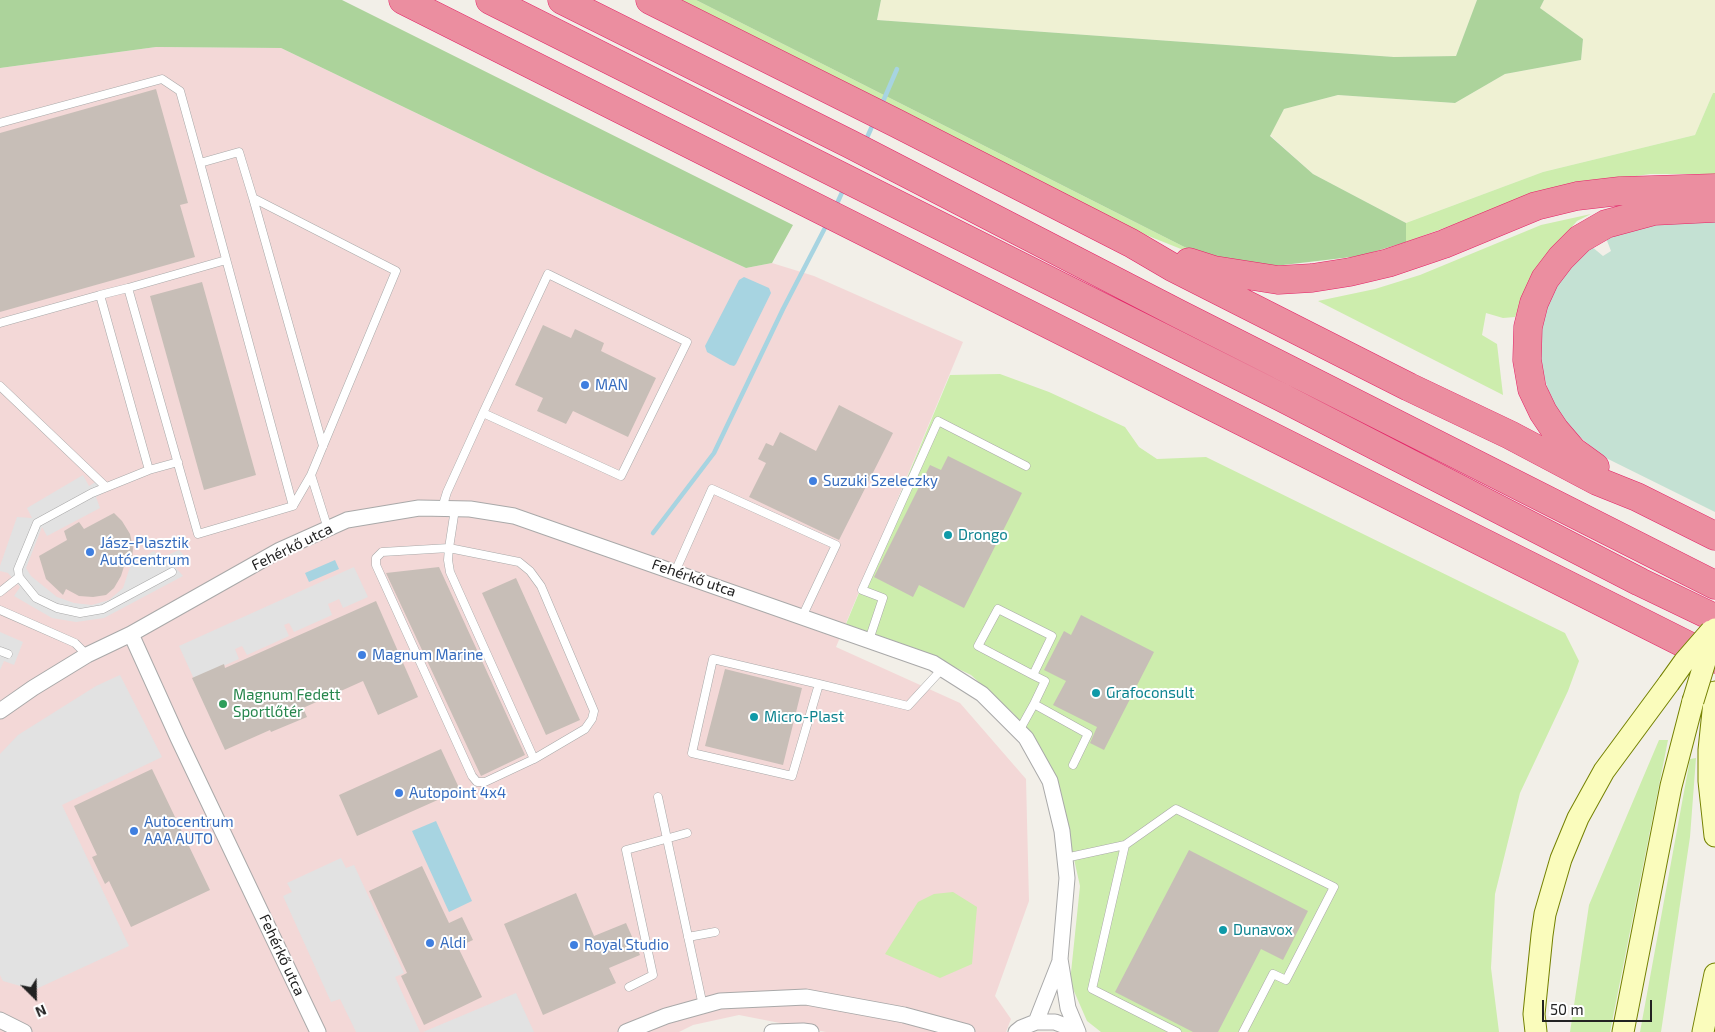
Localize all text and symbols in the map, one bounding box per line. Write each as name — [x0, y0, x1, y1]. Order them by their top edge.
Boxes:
place label: MAN — [595, 376, 628, 394]
marker: MAN — [579, 379, 591, 391]
place label: Suzuki Szeleczky — [823, 472, 938, 490]
marker: Suzuki Szeleczky — [807, 475, 819, 487]
street label: Fehérkő utca — [249, 520, 335, 574]
place label: Drongo — [958, 526, 1008, 544]
marker: Drongo — [942, 529, 954, 541]
place label: Jász-Plasztik Autócentrum — [100, 534, 190, 569]
marker: Jász-Plasztik Autócentrum — [84, 546, 96, 558]
street label: Fehérkő utca — [650, 555, 738, 601]
place label: Magnum Marine — [372, 646, 483, 664]
marker: Magnum Marine — [356, 649, 368, 661]
place label: Grafoconsult — [1106, 684, 1194, 702]
place label: Magnum Fedett Sportlőtér — [233, 686, 340, 721]
marker: Grafoconsult — [1090, 687, 1102, 699]
marker: Magnum Fedett Sportlőtér — [217, 698, 229, 710]
place label: Micro-Plast — [764, 708, 844, 726]
marker: Micro-Plast — [748, 711, 760, 723]
place label: Autopoint 4x4 — [409, 784, 506, 802]
marker: Autopoint 4x4 — [393, 787, 405, 799]
place label: Autocentrum AAA AUTO — [144, 813, 234, 848]
marker: Autocentrum AAA AUTO — [128, 825, 140, 837]
street label: Fehérkő utca — [255, 911, 309, 999]
place label: Dunavox — [1233, 921, 1293, 939]
marker: Dunavox — [1217, 924, 1229, 936]
place label: Aldi — [440, 934, 466, 952]
place label: Royal Studio — [584, 936, 669, 954]
marker: Aldi — [424, 937, 436, 949]
marker: Royal Studio — [568, 939, 580, 951]
north arrow — [10, 972, 60, 1022]
scale bar — [1545, 990, 1655, 1022]
text: 50 m — [1550, 1000, 1584, 1018]
text: N — [33, 1001, 49, 1021]

